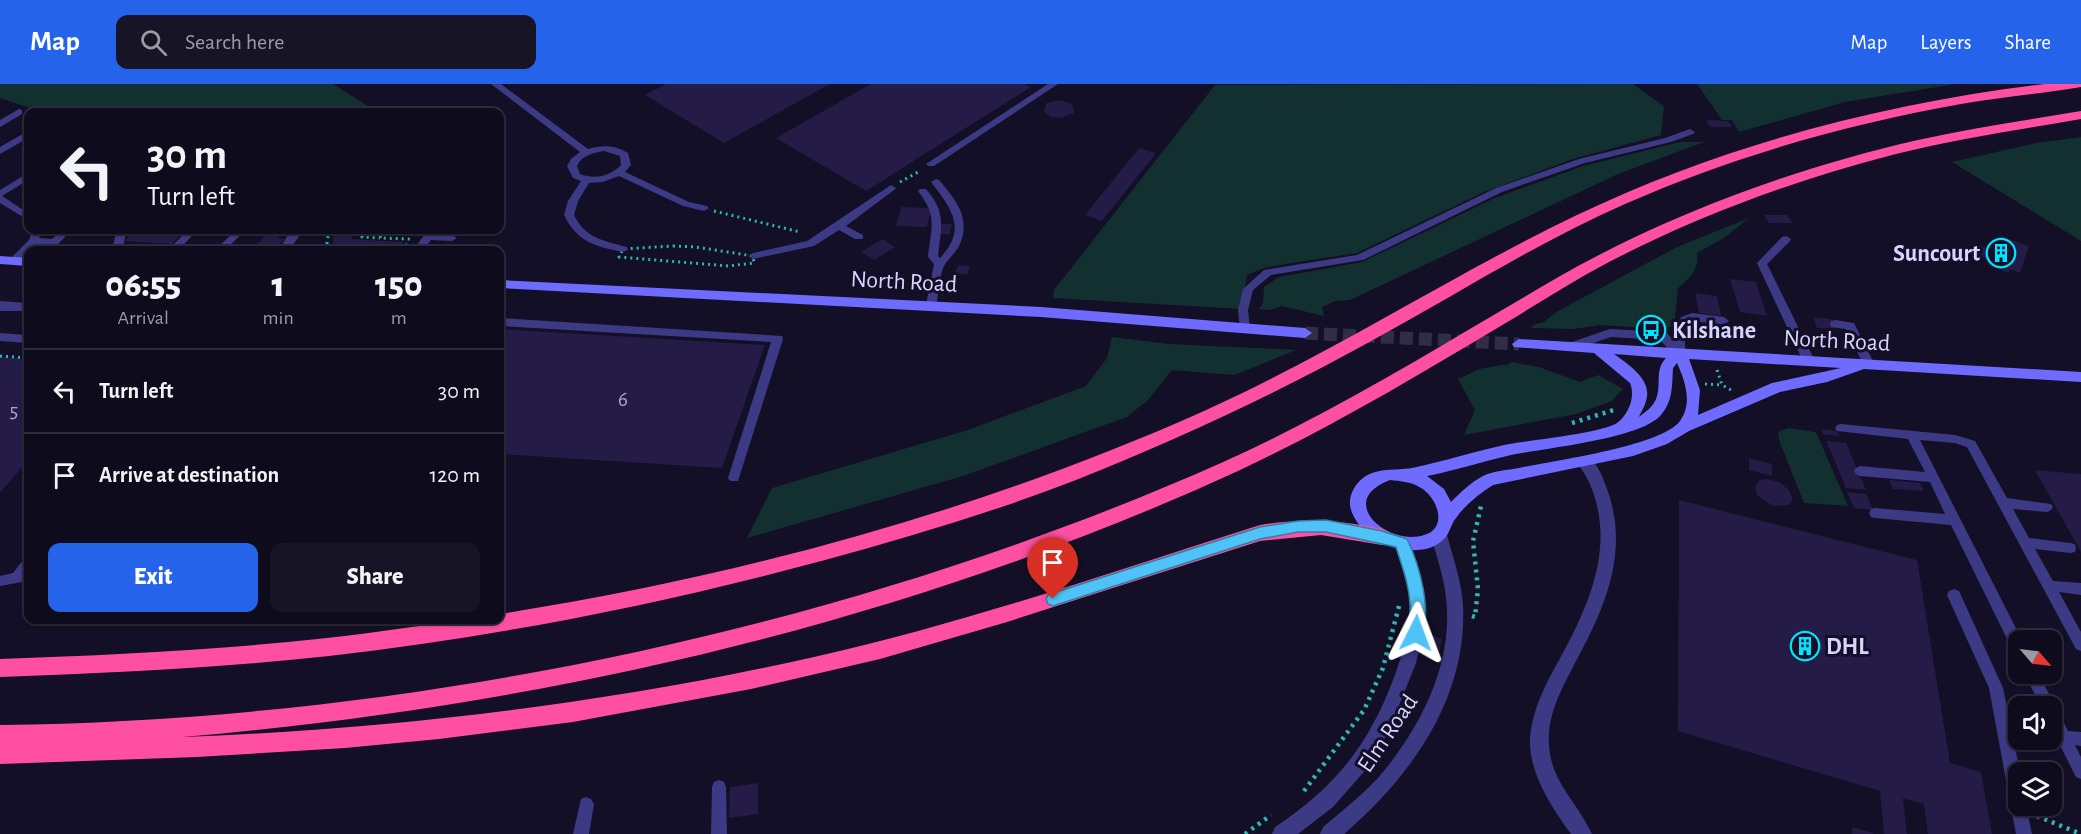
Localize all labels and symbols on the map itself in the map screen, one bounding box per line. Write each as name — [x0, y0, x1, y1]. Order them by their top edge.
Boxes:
building icon: Suncourt — [1985, 237, 2017, 269]
place label: Suncourt — [1893, 242, 1980, 266]
street label: North Road — [850, 267, 958, 297]
bus stop icon: Kilshane — [1635, 314, 1667, 346]
place label: Kilshane — [1672, 319, 1756, 343]
street label: North Road — [1783, 326, 1891, 356]
house number: 6 — [618, 389, 628, 410]
house number: 5 — [10, 400, 18, 421]
pin — [1027, 537, 1078, 599]
position arrow — [1384, 601, 1448, 665]
building icon: DHL — [1789, 630, 1821, 662]
north arrow — [2008, 630, 2062, 684]
place label: DHL — [1826, 635, 1869, 659]
street label: Elm Road — [1353, 690, 1422, 777]

